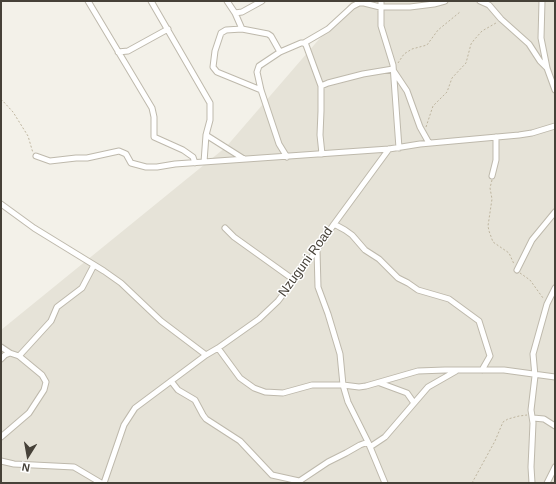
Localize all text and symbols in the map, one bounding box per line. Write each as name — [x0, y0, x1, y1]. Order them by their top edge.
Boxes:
street label: Nzuguni Road — [275, 224, 337, 300]
north arrow — [8, 436, 48, 476]
text: N — [21, 461, 31, 474]

